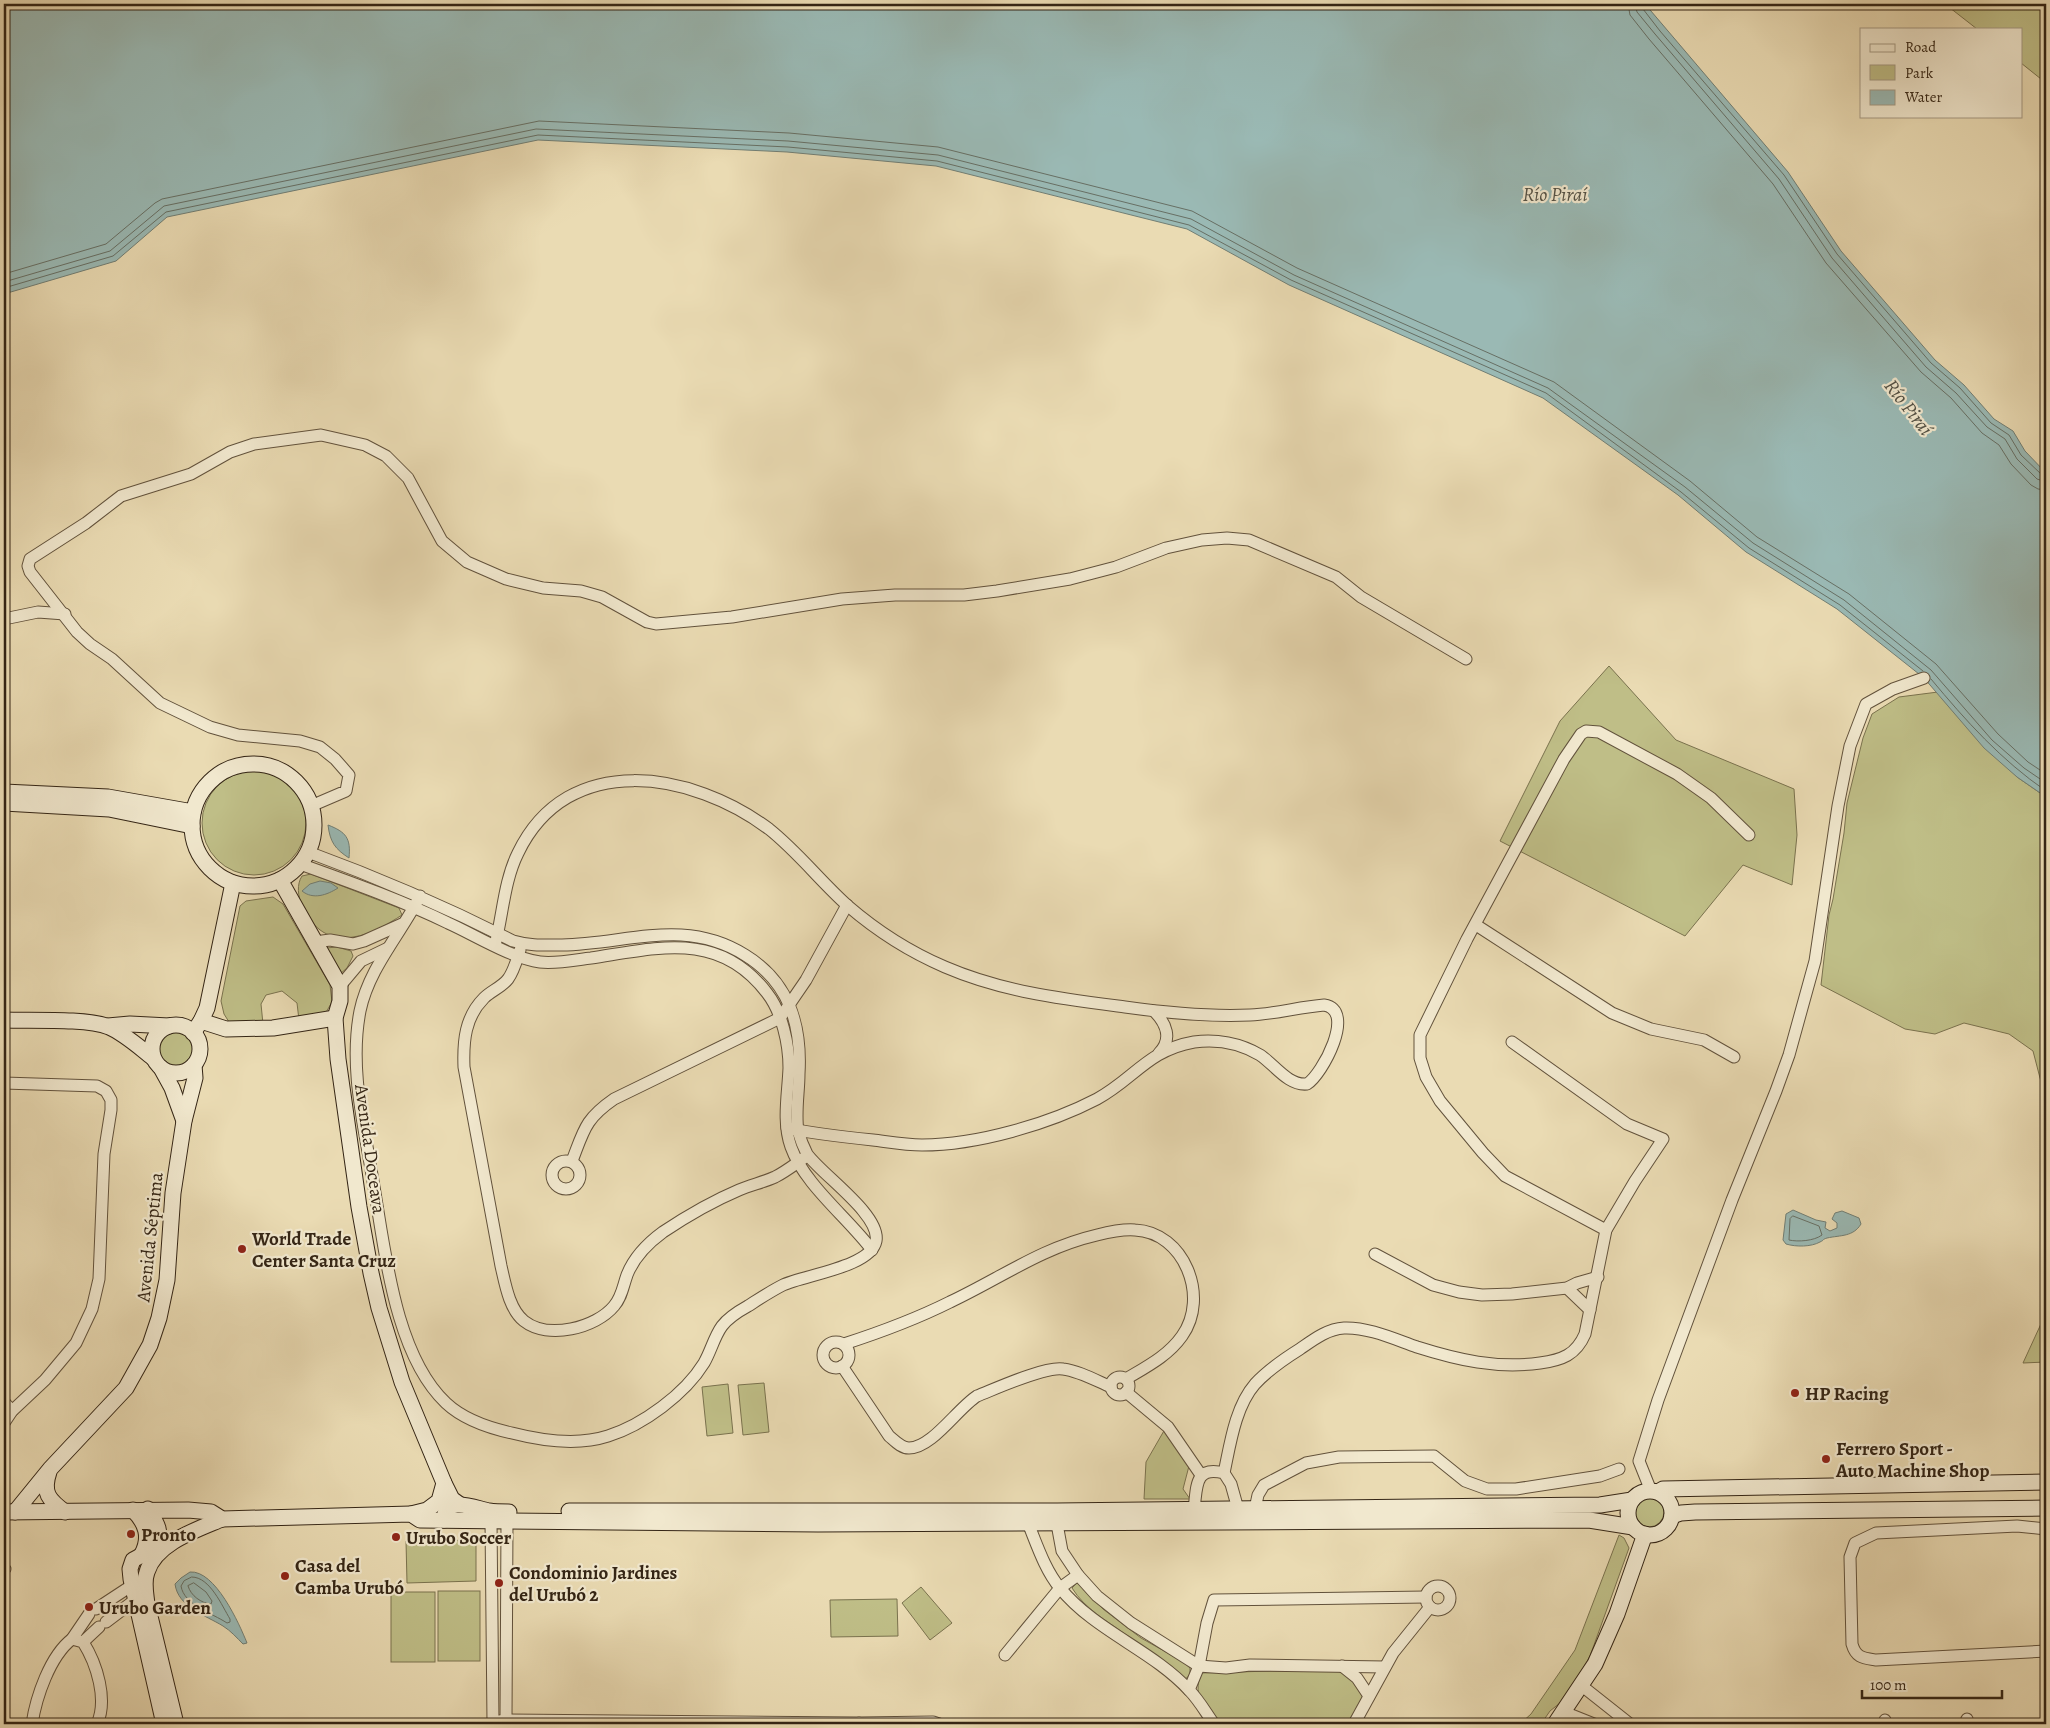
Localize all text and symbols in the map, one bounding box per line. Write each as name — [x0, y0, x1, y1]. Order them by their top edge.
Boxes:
legend — [1860, 28, 2022, 118]
text: Road — [1905, 37, 1937, 57]
text: Park — [1905, 63, 1934, 83]
text: Water — [1904, 87, 1942, 107]
water label: Río Piraí — [1522, 181, 1588, 208]
water label: Río Piraí — [1878, 373, 1940, 442]
street label: Avenida Doceava — [348, 1082, 392, 1216]
street label: Avenida Séptima — [130, 1171, 170, 1304]
place label: World Trade Center Santa Cruz — [251, 1226, 396, 1274]
marker: World Trade Center Santa Cruz — [236, 1243, 248, 1255]
place label: HP Racing — [1805, 1381, 1889, 1407]
marker: HP Racing — [1789, 1387, 1801, 1399]
place label: Ferrero Sport - Auto Machine Shop — [1835, 1436, 1989, 1484]
marker: Ferrero Sport - Auto Machine Shop — [1820, 1453, 1832, 1465]
place label: Pronto — [141, 1522, 196, 1548]
place label: Urubo Soccer — [406, 1525, 512, 1551]
marker: Pronto — [125, 1528, 137, 1540]
marker: Urubo Soccer — [390, 1531, 402, 1543]
place label: Casa del Camba Urubó — [295, 1553, 404, 1601]
place label: Condominio Jardines del Urubó 2 — [509, 1560, 678, 1608]
marker: Casa del Camba Urubó — [279, 1570, 291, 1582]
marker: Condominio Jardines del Urubó 2 — [493, 1577, 505, 1589]
place label: Urubo Garden — [99, 1595, 211, 1621]
marker: Urubo Garden — [83, 1601, 95, 1613]
scale bar — [1862, 1668, 2002, 1700]
text: 100 m — [1870, 1675, 1907, 1695]

